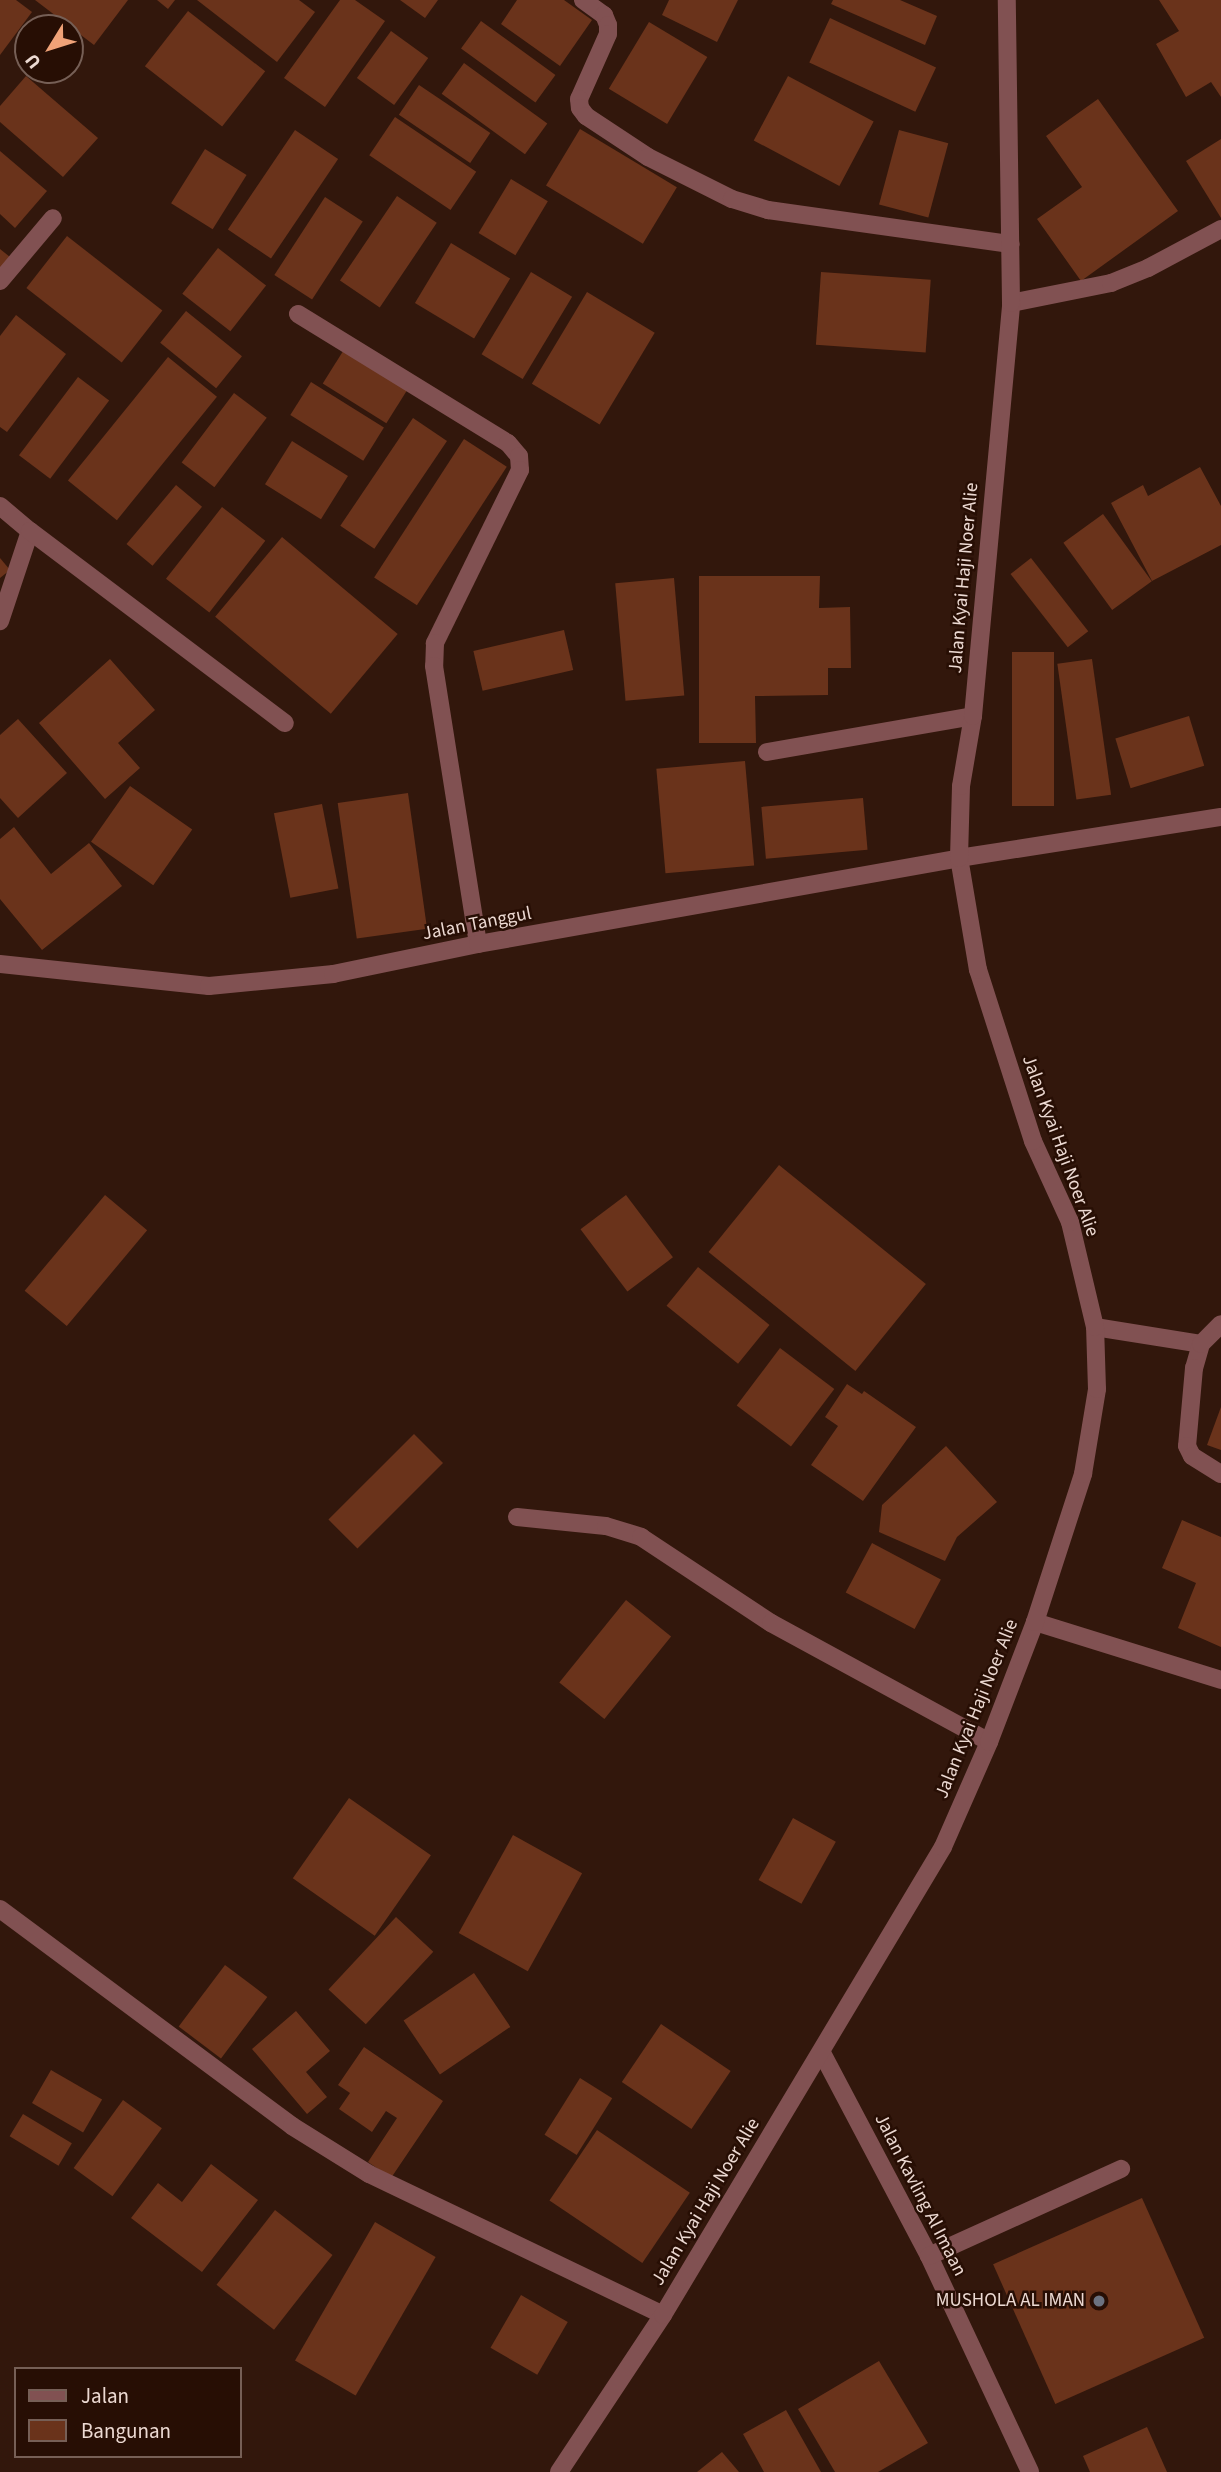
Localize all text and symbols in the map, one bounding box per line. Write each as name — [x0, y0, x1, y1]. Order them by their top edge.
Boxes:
north arrow — [14, 14, 84, 84]
text: U — [19, 48, 48, 74]
street label: Jalan Kyai Haji Noer Alie — [944, 482, 984, 674]
street label: Jalan Tanggul — [421, 902, 533, 946]
street label: Jalan Kyai Haji Noer Alie — [1017, 1052, 1103, 1240]
street label: Jalan Kyai Haji Noer Alie — [931, 1616, 1023, 1802]
street label: Jalan Kavling Al Imaan — [869, 2110, 971, 2280]
street label: Jalan Kyai Haji Noer Alie — [647, 2114, 765, 2290]
place label: MUSHOLA AL IMAN — [936, 2290, 1085, 2312]
marker: MUSHOLA AL IMAN — [1091, 2293, 1107, 2309]
legend — [14, 2367, 242, 2458]
text: Jalan — [81, 2381, 129, 2411]
text: Bangunan — [81, 2416, 171, 2446]

